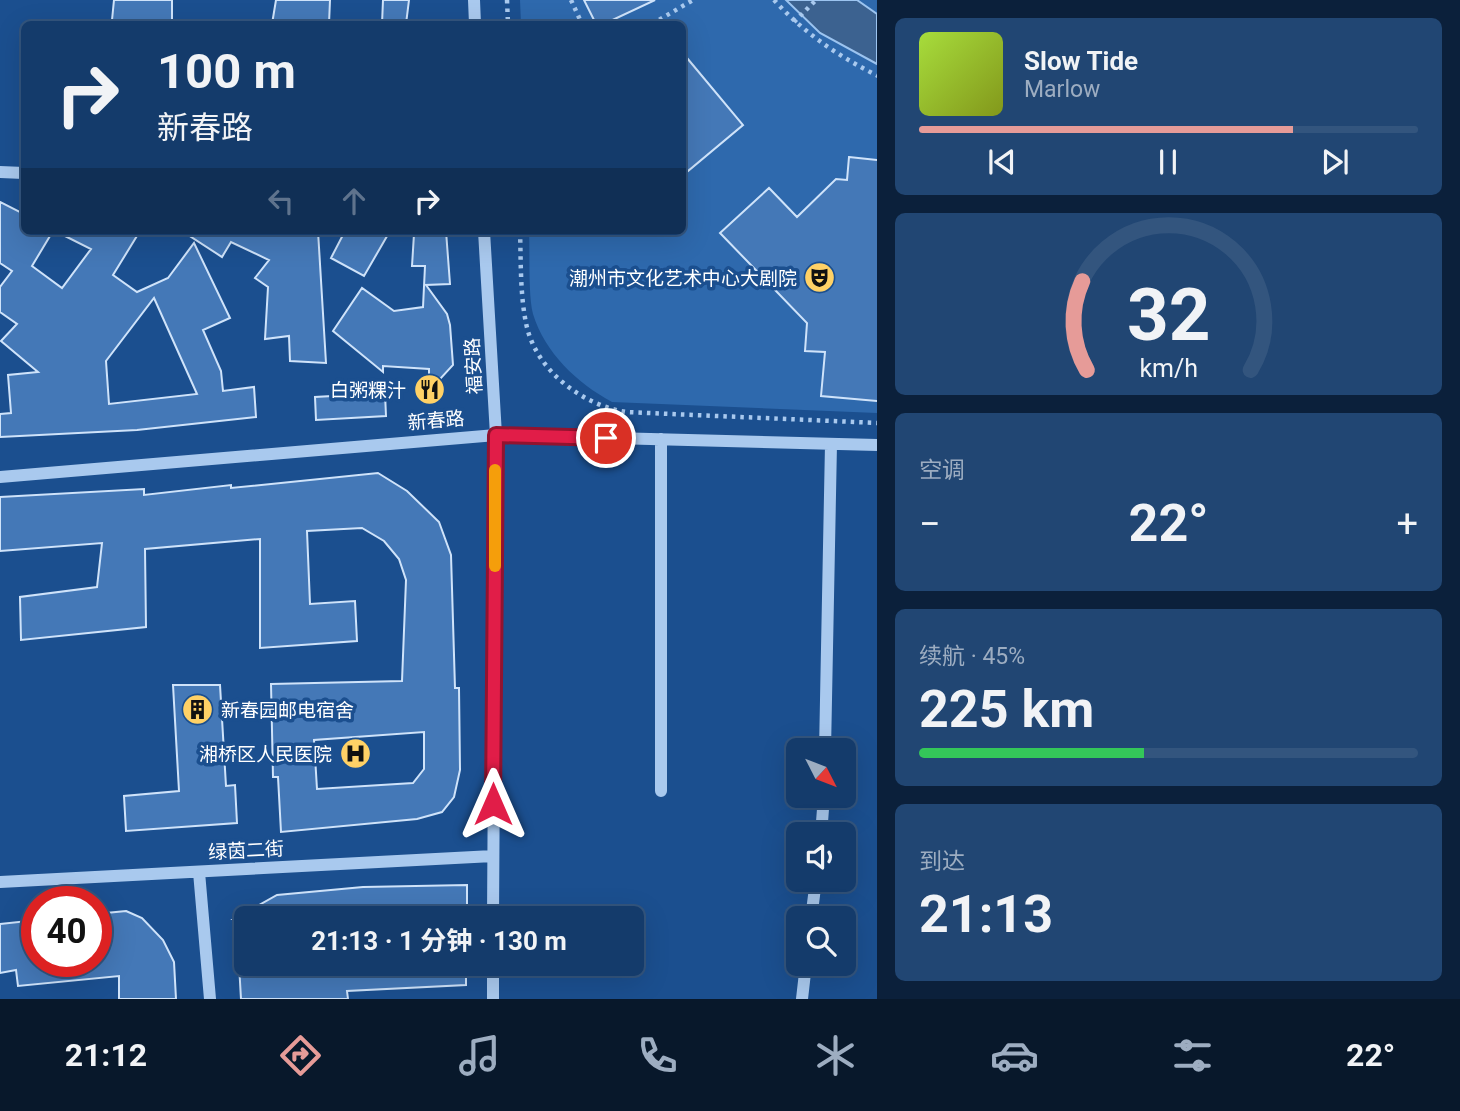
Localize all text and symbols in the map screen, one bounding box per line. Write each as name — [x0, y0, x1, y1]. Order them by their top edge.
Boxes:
text: 100 m — [157, 43, 296, 100]
text: Slow Tide — [1024, 46, 1138, 76]
icon: right — [42, 49, 133, 140]
text: Marlow — [1024, 76, 1100, 103]
text: 新春路 — [157, 109, 253, 147]
icon: previous — [983, 143, 1021, 181]
icon: pause — [1149, 143, 1187, 181]
icon: next — [1316, 143, 1354, 181]
icon: left — [262, 182, 300, 220]
icon: ahead — [335, 182, 373, 220]
icon: right — [408, 182, 446, 220]
theatre icon: 潮州市文化艺术中心大剧院 — [803, 261, 837, 295]
place label: 潮州市文化艺术中心大剧院 — [569, 267, 797, 290]
text: 32 — [1127, 273, 1210, 359]
street label: 福安路 — [461, 337, 486, 395]
text: km/h — [1139, 354, 1198, 383]
restaurant icon: 白粥粿汁 — [412, 373, 446, 407]
place label: 白粥粿汁 — [330, 379, 406, 402]
street label: 新春路 — [407, 407, 465, 434]
pin — [576, 408, 636, 468]
icon: arrive — [587, 419, 625, 457]
text: 空调 — [919, 457, 965, 484]
text: 22° — [1129, 493, 1209, 554]
text: − — [919, 502, 941, 546]
text: + — [1396, 502, 1418, 546]
text: 续航 · 45% — [919, 643, 1025, 670]
text: 225 km — [919, 679, 1094, 740]
building icon: 新春园邮电宿舍 — [181, 693, 215, 727]
place label: 新春园邮电宿舍 — [221, 699, 354, 722]
hospital icon: 湘桥区人民医院 — [338, 737, 372, 771]
north arrow — [786, 738, 856, 808]
map controls — [786, 738, 856, 976]
place label: 湘桥区人民医院 — [199, 743, 332, 766]
position arrow — [456, 767, 530, 841]
button: sound — [786, 822, 856, 892]
street label: 绿茵二街 — [207, 837, 285, 864]
text: 到达 — [919, 848, 965, 875]
text: 21:13 — [919, 884, 1053, 945]
speed limit sign: 40 — [21, 886, 112, 977]
button: search — [786, 906, 856, 976]
text: 21:13 · 1 分钟 · 130 m — [311, 926, 567, 956]
icon: directions — [276, 1031, 325, 1080]
icon: music — [455, 1031, 504, 1080]
icon: phone — [633, 1031, 682, 1080]
icon: climate — [811, 1031, 860, 1080]
icon: car — [990, 1031, 1039, 1080]
icon: filters — [1168, 1031, 1217, 1080]
text: 21:12 — [65, 1036, 147, 1074]
text: 22° — [1346, 1036, 1395, 1074]

